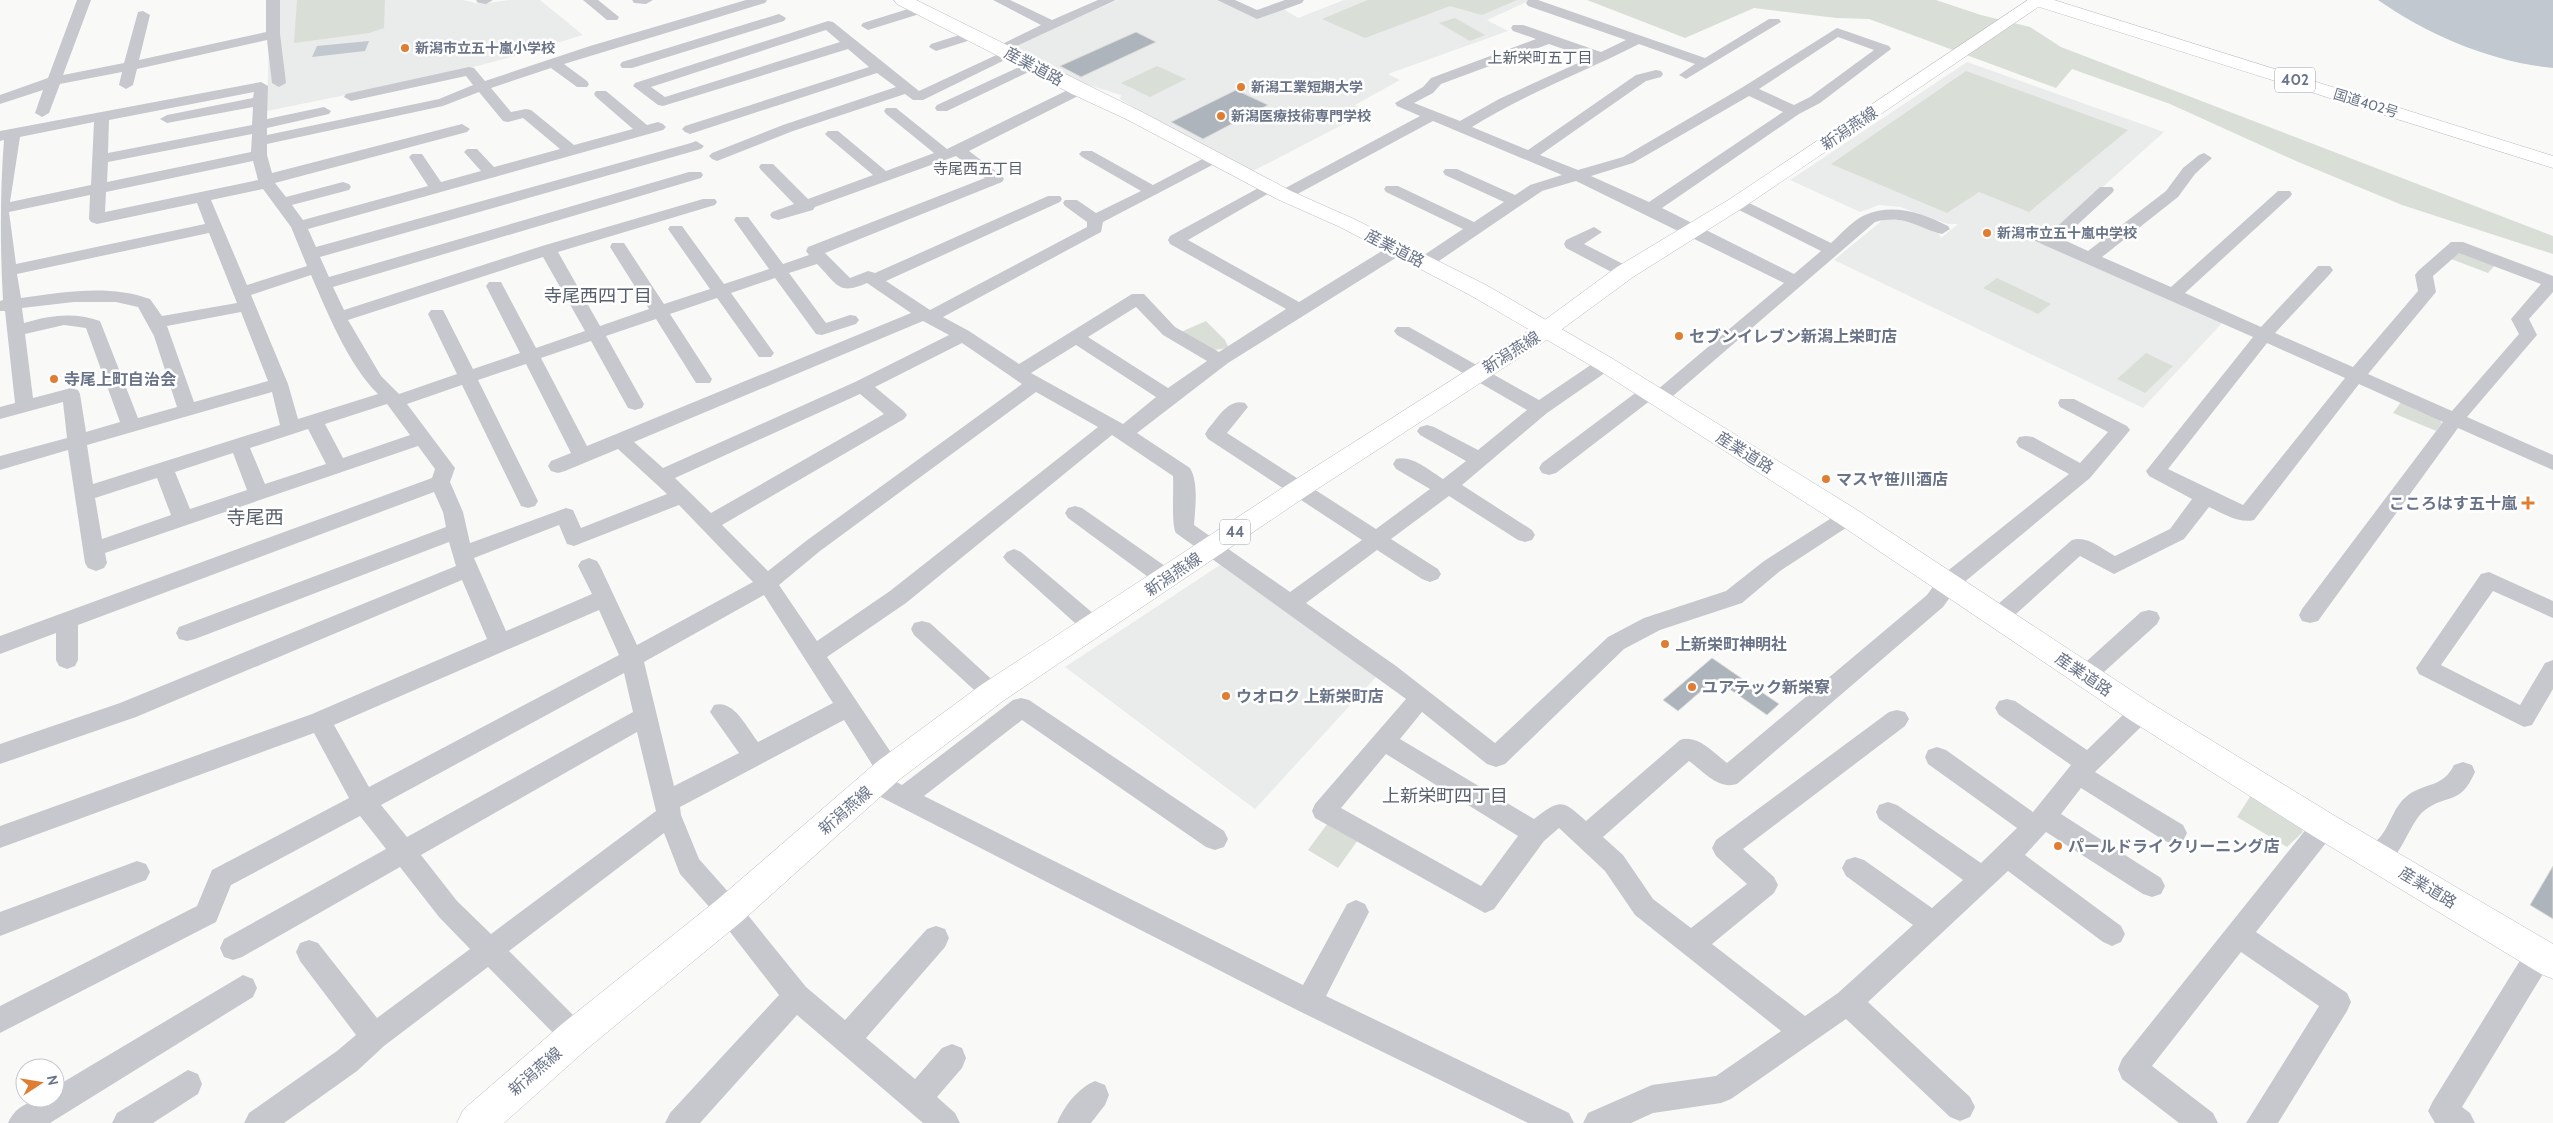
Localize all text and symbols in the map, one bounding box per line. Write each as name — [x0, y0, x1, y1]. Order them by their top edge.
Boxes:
place label: 新潟市立五十嵐小学校 — [415, 39, 555, 57]
marker: 新潟市立五十嵐小学校 — [399, 42, 411, 54]
street label: 産業道路 — [1001, 43, 1066, 90]
district label: 上新栄町五丁目 — [1487, 49, 1593, 67]
road number: 402 — [2275, 68, 2315, 92]
place label: 新潟工業短期大学 — [1251, 78, 1363, 96]
marker: 新潟工業短期大学 — [1235, 81, 1247, 93]
street label: 国道402号 — [2331, 85, 2401, 121]
street label: 新潟燕線 — [1817, 103, 1881, 154]
place label: 新潟医療技術専門学校 — [1231, 107, 1371, 125]
marker: 新潟医療技術専門学校 — [1215, 110, 1227, 122]
district label: 寺尾西五丁目 — [933, 160, 1023, 178]
place label: 新潟市立五十嵐中学校 — [1997, 224, 2137, 242]
street label: 産業道路 — [1362, 225, 1428, 271]
marker: 新潟市立五十嵐中学校 — [1981, 227, 1993, 239]
district label: 寺尾西四丁目 — [544, 285, 652, 307]
street label: 新潟燕線 — [1479, 327, 1543, 377]
place label: セブンイレブン新潟上栄町店 — [1689, 327, 1897, 346]
marker: セブンイレブン新潟上栄町店 — [1673, 330, 1685, 342]
place label: 寺尾上町自治会 — [64, 370, 176, 389]
marker: 寺尾上町自治会 — [48, 373, 60, 385]
street label: 産業道路 — [1713, 427, 1777, 477]
place label: マスヤ笹川酒店 — [1836, 470, 1948, 489]
marker: マスヤ笹川酒店 — [1820, 473, 1832, 485]
place label: こころはす五十嵐 — [2389, 494, 2518, 513]
marker: こころはす五十嵐 — [2521, 496, 2535, 510]
district label: 寺尾西 — [226, 506, 284, 529]
road number: 44 — [1220, 520, 1250, 544]
street label: 新潟燕線 — [1141, 549, 1205, 600]
place label: 上新栄町神明社 — [1675, 635, 1787, 654]
marker: 上新栄町神明社 — [1659, 638, 1671, 650]
street label: 産業道路 — [2052, 649, 2116, 700]
place label: ユアテック新栄寮 — [1702, 678, 1830, 697]
marker: ユアテック新栄寮 — [1686, 681, 1698, 693]
place label: ウオロク 上新栄町店 — [1236, 687, 1384, 706]
marker: ウオロク 上新栄町店 — [1220, 690, 1232, 702]
street label: 新潟燕線 — [815, 782, 876, 839]
district label: 上新栄町四丁目 — [1382, 785, 1508, 807]
place label: パールドライ クリーニング店 — [2068, 837, 2280, 856]
marker: パールドライ クリーニング店 — [2052, 840, 2064, 852]
street label: 産業道路 — [2395, 863, 2460, 912]
street label: 新潟燕線 — [505, 1043, 566, 1100]
north arrow — [15, 1058, 65, 1108]
text: N — [43, 1074, 63, 1087]

